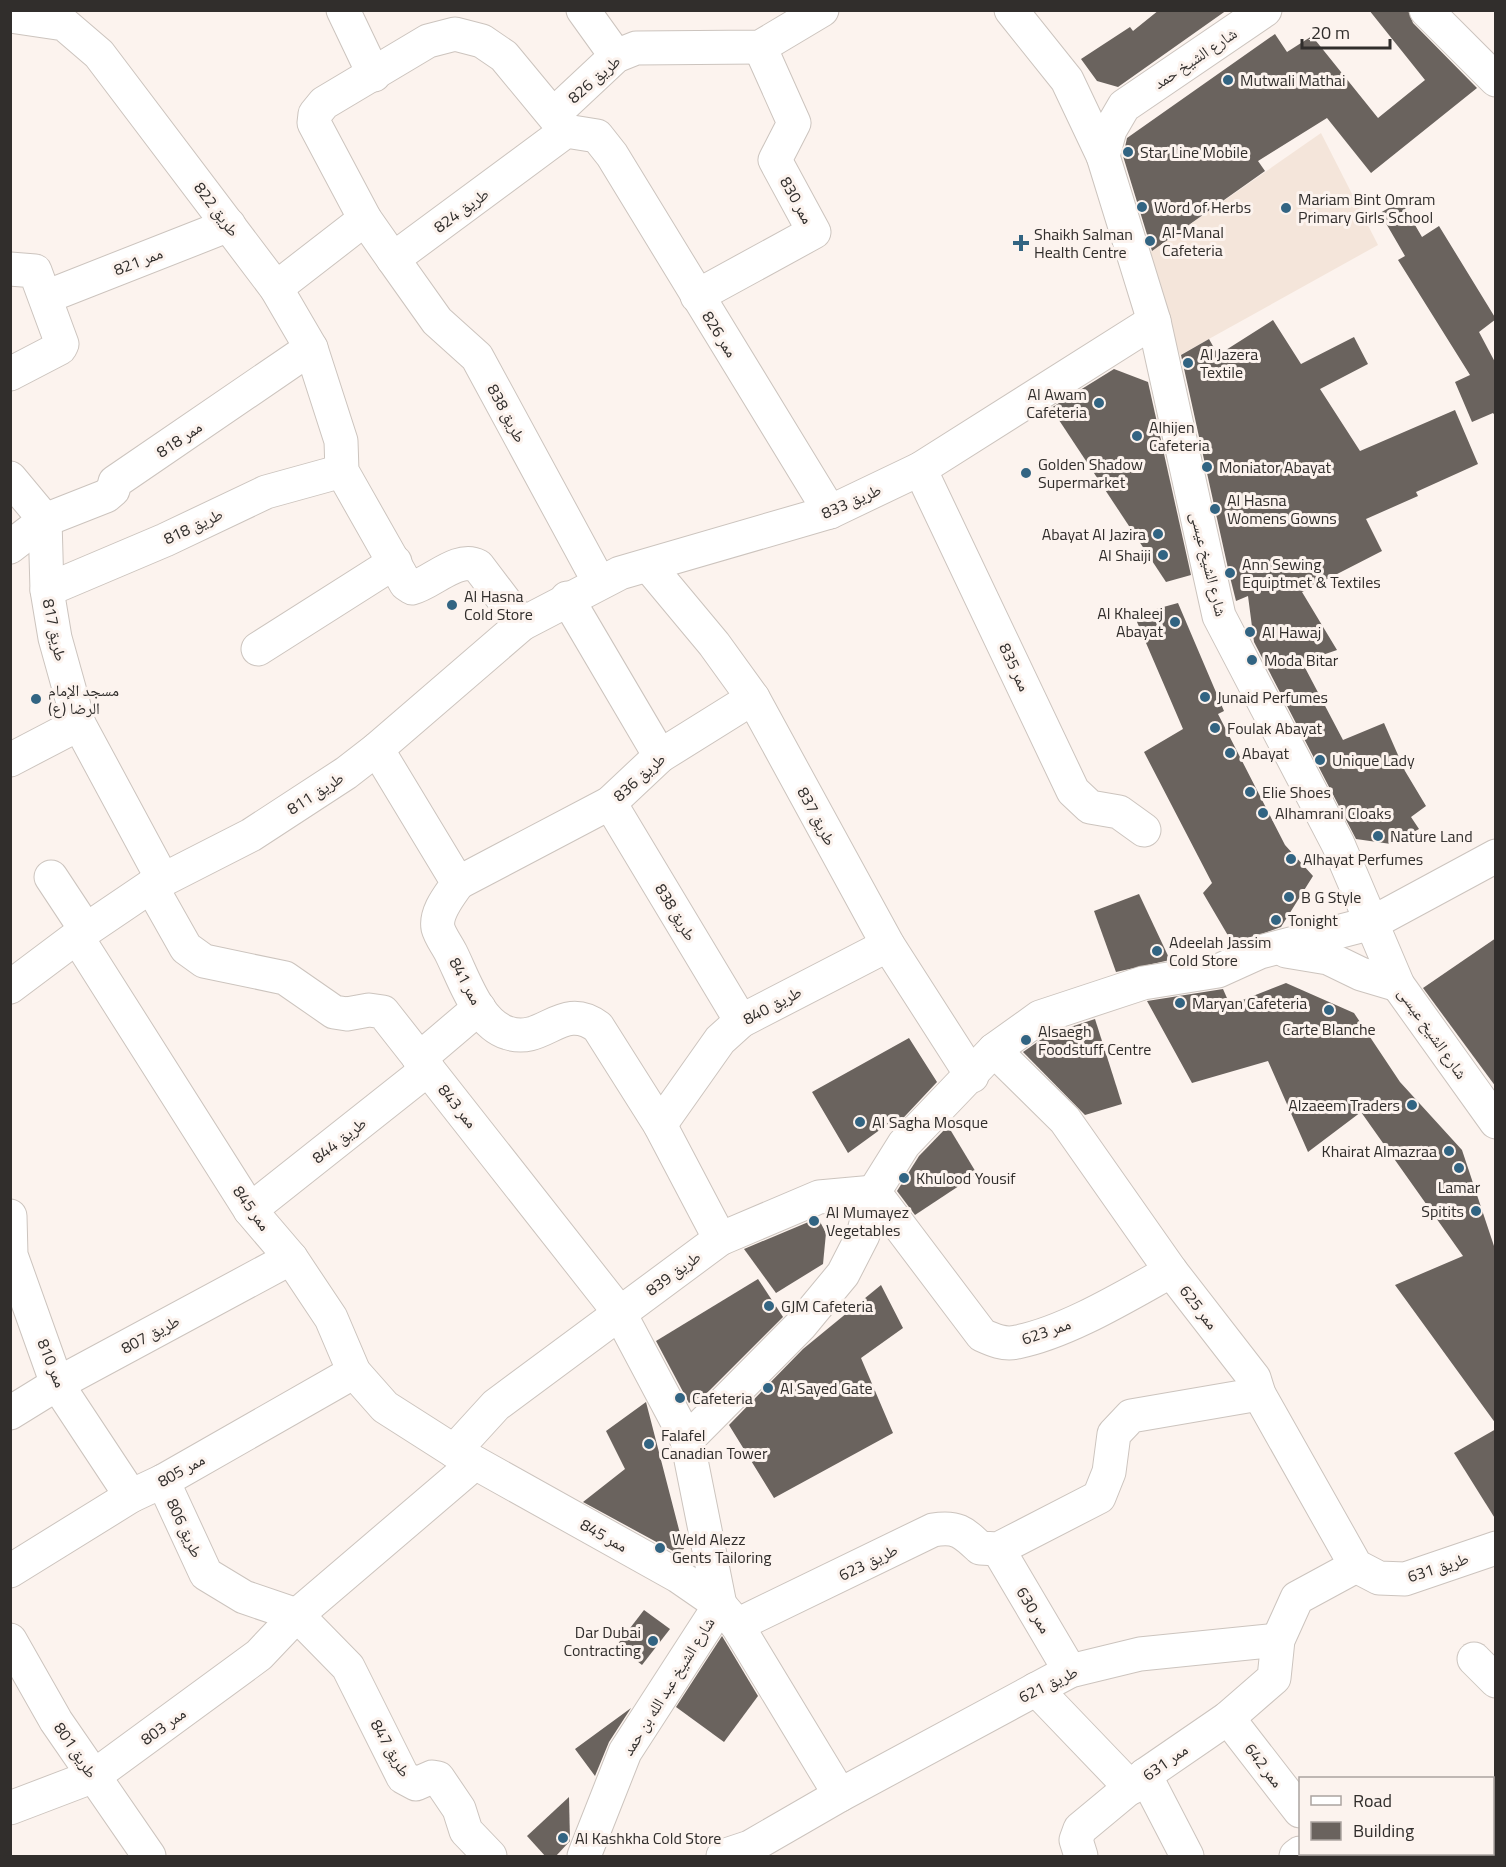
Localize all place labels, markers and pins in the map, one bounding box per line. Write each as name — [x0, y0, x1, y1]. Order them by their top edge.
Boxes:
place label: Mutwali Mathai — [1240, 68, 1346, 92]
marker: Mutwali Mathai — [1221, 73, 1235, 87]
place label: Star Line Mobile — [1140, 140, 1248, 164]
marker: Star Line Mobile — [1121, 145, 1135, 159]
place label: Mariam Bint Omram Primary Girls School — [1298, 187, 1435, 229]
place label: Word of Herbs — [1154, 195, 1251, 219]
marker: Word of Herbs — [1135, 200, 1149, 214]
marker: Mariam Bint Omram Primary Girls School — [1279, 201, 1293, 215]
place label: Al-Manal Cafeteria — [1162, 220, 1224, 262]
place label: Shaikh Salman Health Centre — [1034, 222, 1133, 264]
marker: Shaikh Salman Health Centre — [1012, 234, 1030, 252]
marker: Al-Manal Cafeteria — [1143, 234, 1157, 248]
place label: Al Jazera Textile — [1200, 342, 1258, 384]
marker: Al Jazera Textile — [1181, 356, 1195, 370]
place label: Al Awam Cafeteria — [1026, 382, 1087, 424]
marker: Al Awam Cafeteria — [1092, 396, 1106, 410]
place label: Alhijen Cafeteria — [1149, 415, 1210, 457]
marker: Alhijen Cafeteria — [1130, 429, 1144, 443]
place label: Golden Shadow Supermarket — [1038, 452, 1143, 494]
place label: Moniator Abayat — [1219, 455, 1332, 479]
marker: Moniator Abayat — [1200, 460, 1214, 474]
marker: Golden Shadow Supermarket — [1019, 466, 1033, 480]
place label: Al Hasna Womens Gowns — [1227, 488, 1337, 530]
marker: Al Hasna Womens Gowns — [1208, 502, 1222, 516]
place label: Abayat Al Jazira — [1042, 522, 1146, 546]
marker: Abayat Al Jazira — [1151, 527, 1165, 541]
place label: Al Shaiji — [1098, 543, 1151, 567]
marker: Al Shaiji — [1156, 548, 1170, 562]
place label: Ann Sewing Equiptmet & Textiles — [1242, 552, 1381, 594]
marker: Ann Sewing Equiptmet & Textiles — [1223, 566, 1237, 580]
place label: Al Hasna Cold Store — [464, 584, 533, 626]
marker: Al Hasna Cold Store — [445, 598, 459, 612]
place label: Al Khaleej Abayat — [1097, 601, 1163, 643]
marker: Al Khaleej Abayat — [1168, 615, 1182, 629]
place label: Al Hawaj — [1262, 620, 1321, 644]
marker: Al Hawaj — [1243, 625, 1257, 639]
place label: Moda Bitar — [1264, 648, 1339, 672]
marker: Moda Bitar — [1245, 653, 1259, 667]
place label: مسجد الإمام الرضا (ع) — [48, 678, 119, 720]
place label: Junaid Perfumes — [1217, 685, 1328, 709]
marker: Junaid Perfumes — [1198, 690, 1212, 704]
marker: مسجد الإمام الرضا (ع) — [29, 692, 43, 706]
place label: Foulak Abayat — [1227, 716, 1322, 740]
marker: Foulak Abayat — [1208, 721, 1222, 735]
place label: Abayat — [1242, 741, 1289, 765]
marker: Abayat — [1223, 746, 1237, 760]
place label: Unique Lady — [1332, 748, 1415, 772]
marker: Unique Lady — [1313, 753, 1327, 767]
place label: Elie Shoes — [1262, 780, 1331, 804]
marker: Elie Shoes — [1243, 785, 1257, 799]
place label: Alhamrani Cloaks — [1275, 801, 1391, 825]
marker: Alhamrani Cloaks — [1256, 806, 1270, 820]
place label: Nature Land — [1390, 824, 1473, 848]
marker: Nature Land — [1371, 829, 1385, 843]
place label: Alhayat Perfumes — [1303, 847, 1423, 871]
marker: Alhayat Perfumes — [1284, 852, 1298, 866]
place label: B G Style — [1301, 885, 1361, 909]
marker: B G Style — [1282, 890, 1296, 904]
place label: Tonight — [1288, 908, 1338, 932]
marker: Tonight — [1269, 913, 1283, 927]
place label: Adeelah Jassim Cold Store — [1169, 930, 1271, 972]
marker: Adeelah Jassim Cold Store — [1150, 944, 1164, 958]
place label: Maryan Cafeteria — [1192, 991, 1307, 1015]
marker: Maryan Cafeteria — [1173, 996, 1187, 1010]
marker: Carte Blanche — [1322, 1003, 1336, 1017]
place label: Carte Blanche — [1282, 1017, 1376, 1041]
place label: Alsaegh Foodstuff Centre — [1038, 1019, 1151, 1061]
marker: Alsaegh Foodstuff Centre — [1019, 1033, 1033, 1047]
place label: Alzaeem Traders — [1288, 1093, 1400, 1117]
marker: Alzaeem Traders — [1405, 1098, 1419, 1112]
place label: Al Sagha Mosque — [872, 1110, 988, 1134]
marker: Al Sagha Mosque — [853, 1115, 867, 1129]
place label: Khairat Almazraa — [1322, 1139, 1437, 1163]
marker: Khairat Almazraa — [1442, 1144, 1456, 1158]
marker: Lamar — [1452, 1161, 1466, 1175]
place label: Khulood Yousif — [916, 1166, 1016, 1190]
marker: Khulood Yousif — [897, 1171, 911, 1185]
place label: Lamar — [1438, 1175, 1481, 1199]
place label: Spitits — [1421, 1199, 1464, 1223]
place label: Al Mumayez Vegetables — [826, 1200, 909, 1242]
marker: Spitits — [1469, 1204, 1483, 1218]
marker: Al Mumayez Vegetables — [807, 1214, 821, 1228]
place label: GJM Cafeteria — [781, 1294, 873, 1318]
marker: GJM Cafeteria — [762, 1299, 776, 1313]
place label: Al Sayed Gate — [780, 1376, 873, 1400]
marker: Al Sayed Gate — [761, 1381, 775, 1395]
place label: Cafeteria — [692, 1386, 753, 1410]
marker: Cafeteria — [673, 1391, 687, 1405]
place label: Falafel Canadian Tower — [661, 1423, 768, 1465]
marker: Falafel Canadian Tower — [642, 1437, 656, 1451]
place label: Weld Alezz Gents Tailoring — [672, 1527, 772, 1569]
marker: Weld Alezz Gents Tailoring — [653, 1541, 667, 1555]
place label: Dar Dubai Contracting — [563, 1620, 641, 1662]
marker: Dar Dubai Contracting — [646, 1634, 660, 1648]
place label: Al Kashkha Cold Store — [575, 1826, 721, 1850]
marker: Al Kashkha Cold Store — [556, 1831, 570, 1845]

